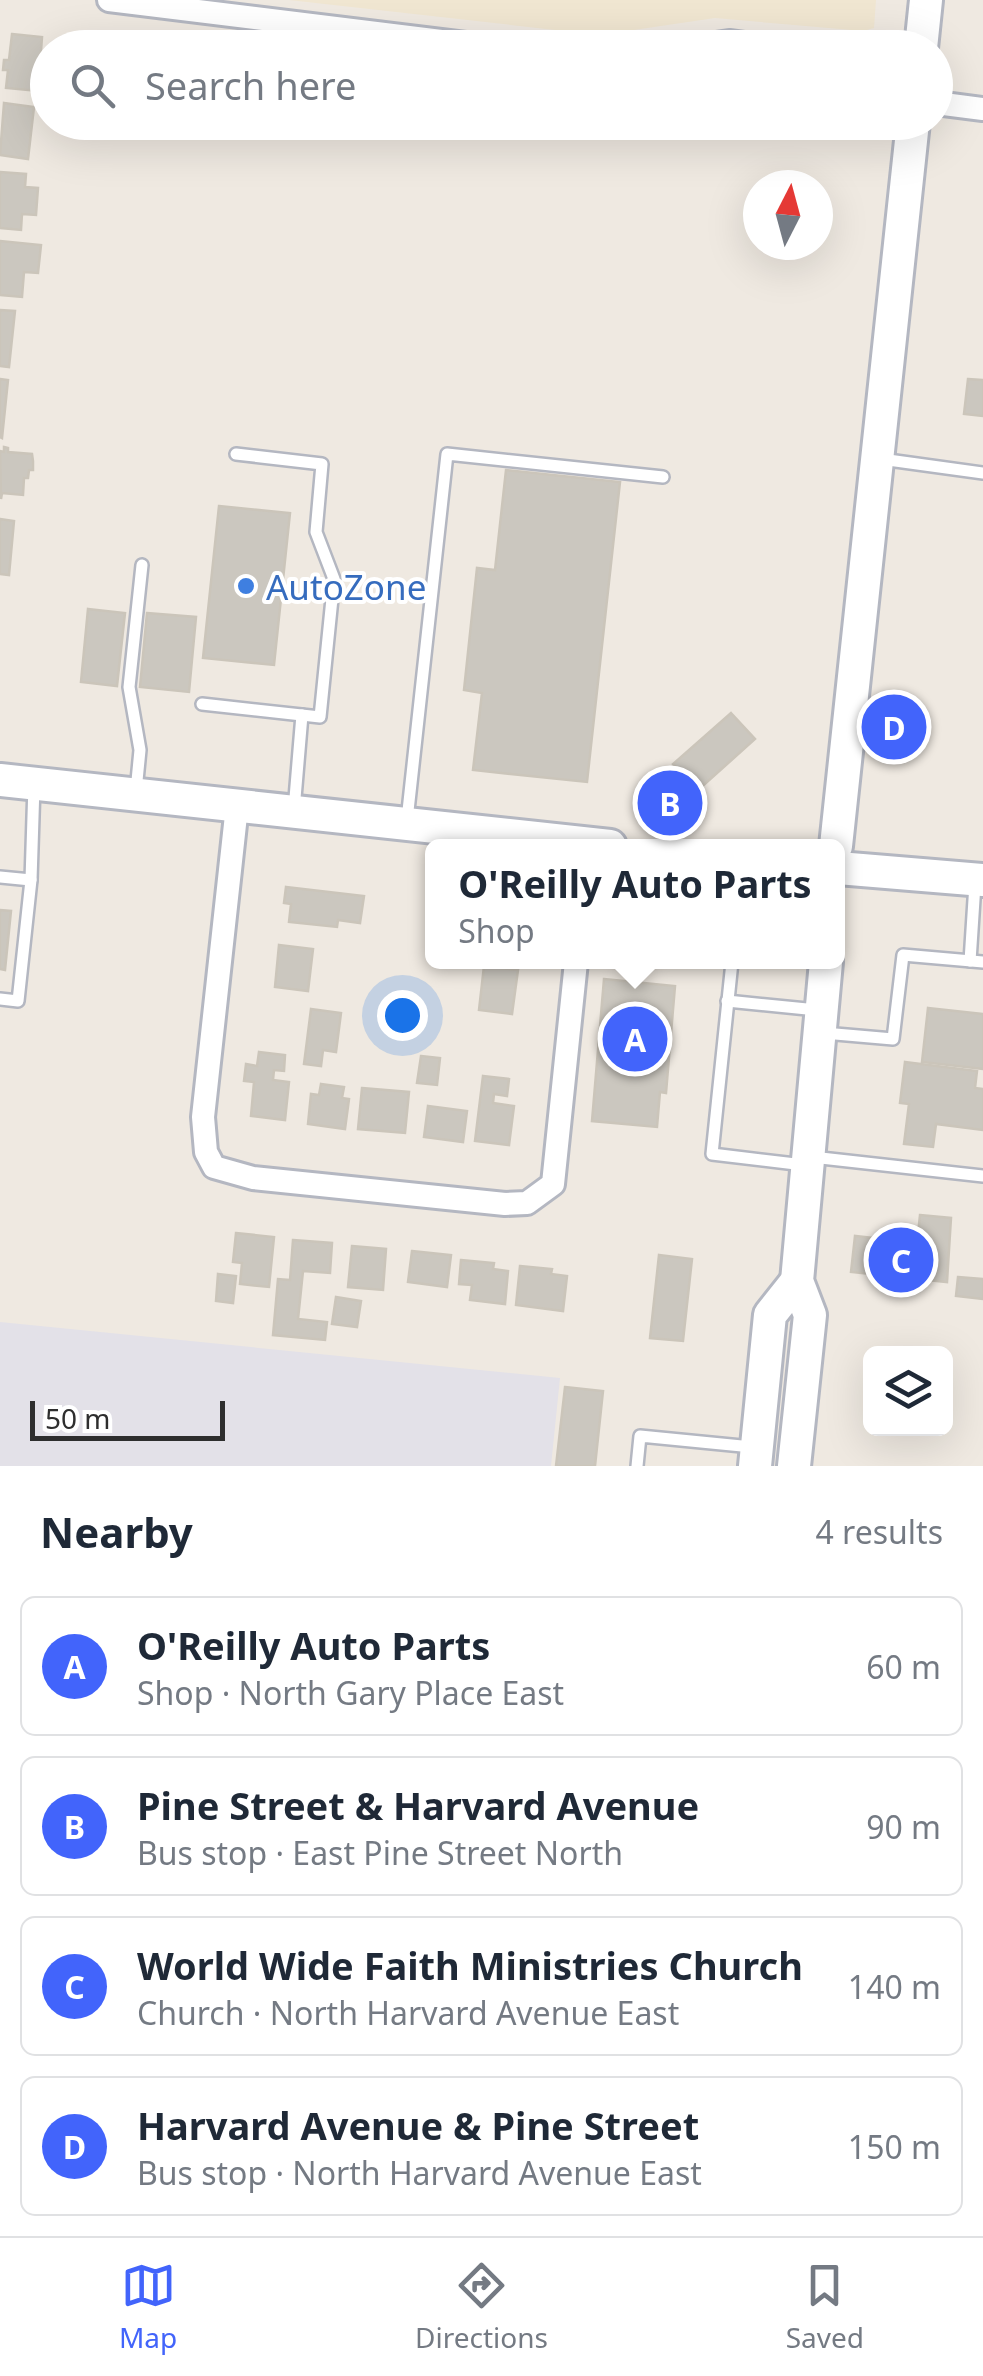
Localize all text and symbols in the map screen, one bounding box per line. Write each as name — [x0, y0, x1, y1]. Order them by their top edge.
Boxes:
search box — [30, 30, 953, 140]
icon: search — [65, 58, 120, 113]
text: Search here — [145, 59, 356, 111]
north arrow — [743, 170, 833, 260]
place label: AutoZone — [266, 563, 426, 610]
marker: AutoZone — [235, 575, 257, 597]
pin: D — [862, 690, 926, 764]
pin: B — [638, 766, 702, 840]
popup — [425, 839, 845, 969]
text: O'Reilly Auto Parts — [458, 857, 812, 909]
text: Shop — [458, 909, 535, 952]
your location — [377, 990, 428, 1041]
pin: A — [602, 1002, 668, 1076]
pin: C — [868, 1222, 934, 1298]
map controls — [863, 1346, 953, 1436]
button: layers — [863, 1346, 953, 1436]
scale bar — [30, 1396, 225, 1440]
text: 50 m — [45, 1399, 111, 1437]
text: Nearby — [40, 1503, 193, 1560]
text: 4 results — [816, 1510, 943, 1553]
text: O'Reilly Auto Parts — [137, 1619, 490, 1671]
text: A — [63, 1645, 86, 1688]
text: 60 m — [866, 1645, 941, 1688]
text: Shop · North Gary Place East — [137, 1671, 564, 1714]
text: Pine Street & Harvard Avenue — [137, 1779, 699, 1831]
text: B — [64, 1805, 85, 1848]
text: 90 m — [866, 1805, 941, 1848]
text: Bus stop · East Pine Street North — [137, 1831, 623, 1874]
text: World Wide Faith Ministries Church — [137, 1939, 803, 1991]
text: C — [64, 1965, 85, 2008]
text: 140 m — [848, 1965, 941, 2008]
text: Church · North Harvard Avenue East — [137, 1991, 679, 2034]
text: Harvard Avenue & Pine Street — [137, 2099, 699, 2151]
text: D — [63, 2125, 86, 2168]
text: 150 m — [848, 2125, 941, 2168]
text: Bus stop · North Harvard Avenue East — [137, 2151, 702, 2194]
tab: Map — [119, 2258, 177, 2356]
tab: Directions — [415, 2258, 548, 2356]
tab: Saved — [786, 2258, 864, 2356]

